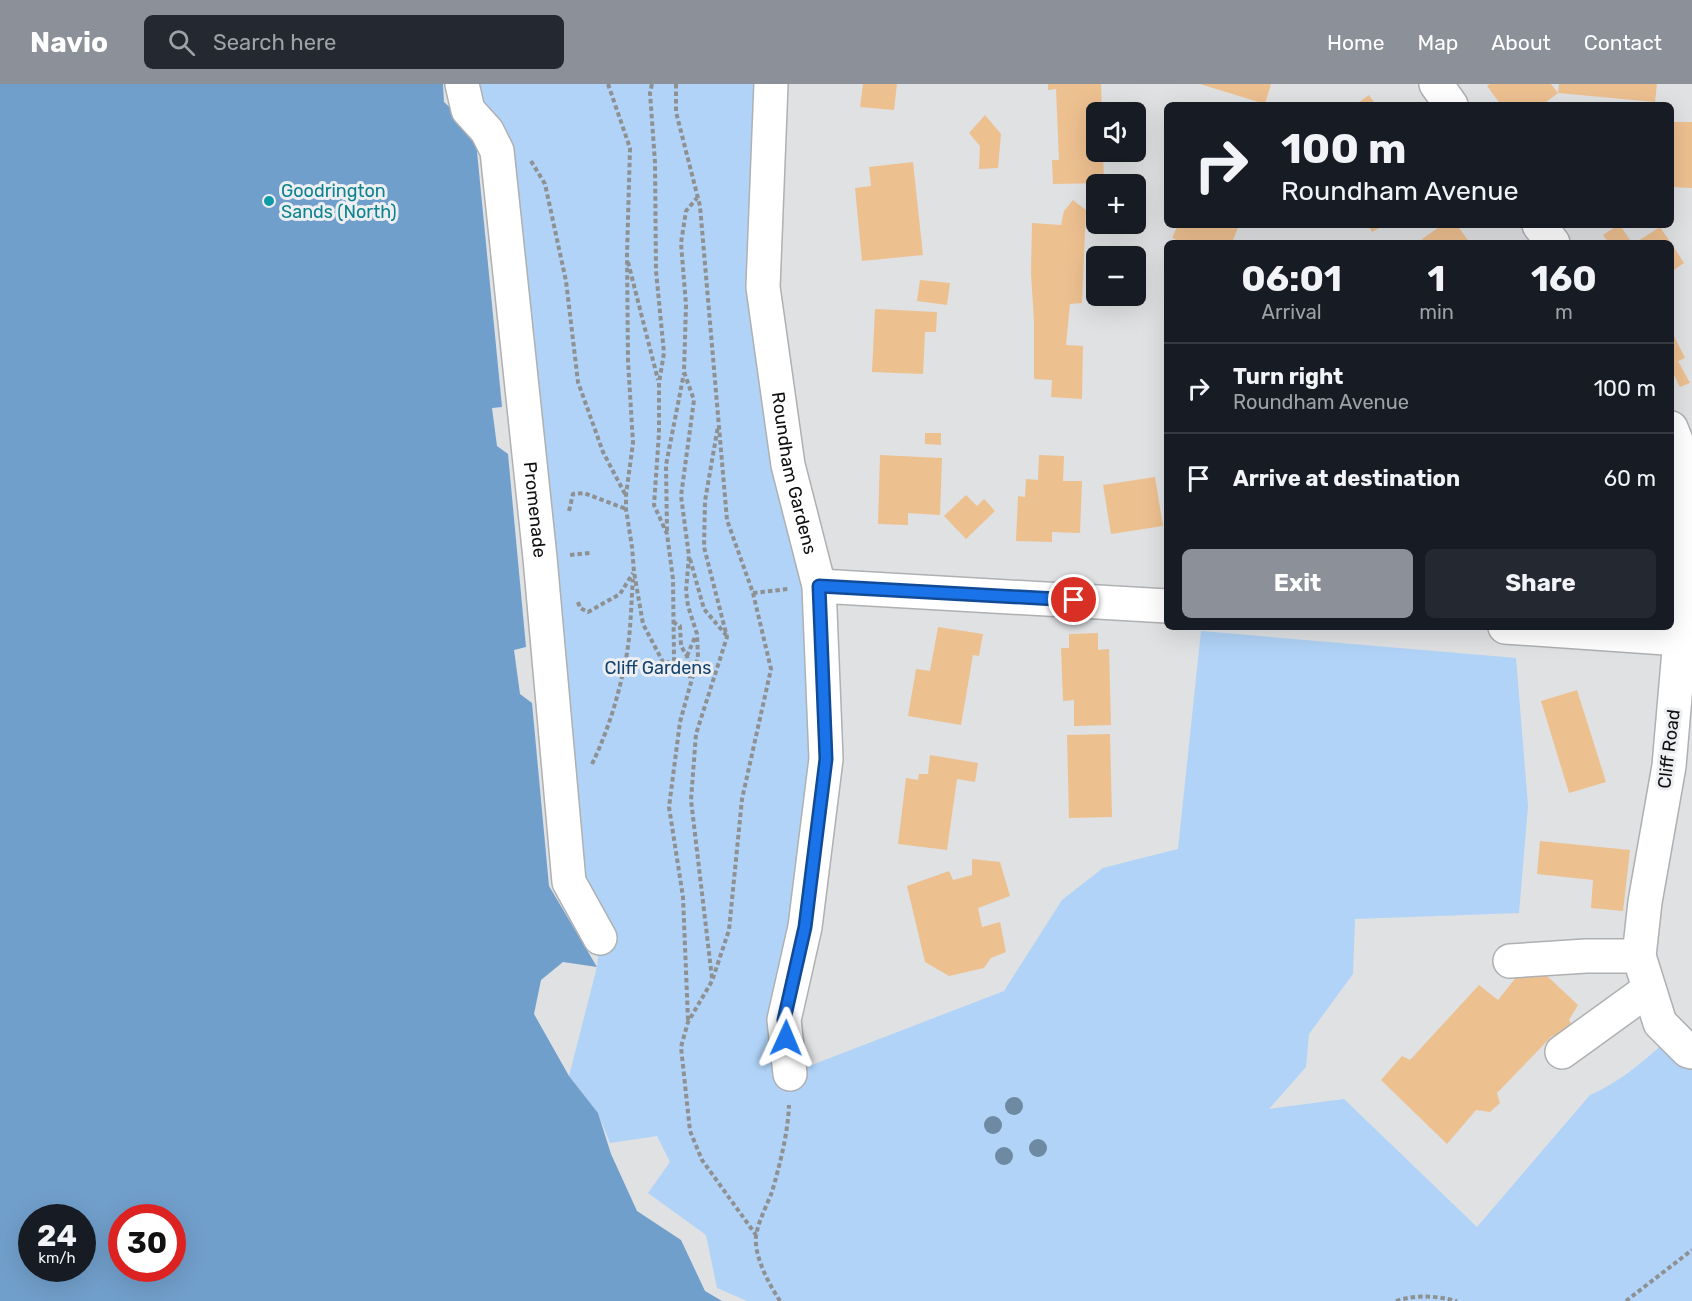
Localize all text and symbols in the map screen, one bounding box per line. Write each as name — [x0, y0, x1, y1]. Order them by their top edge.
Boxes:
search box — [144, 15, 564, 69]
text: Navio — [30, 26, 108, 59]
icon: search — [165, 26, 198, 59]
text: Search here — [213, 29, 336, 56]
text: Home — [1327, 30, 1384, 55]
text: Map — [1417, 30, 1458, 55]
text: About — [1491, 30, 1551, 55]
text: Contact — [1584, 30, 1662, 55]
map controls — [1086, 102, 1146, 306]
button: sound — [1086, 102, 1146, 162]
text: 100 m — [1281, 124, 1406, 174]
icon: right — [1182, 126, 1260, 204]
button: + — [1086, 174, 1146, 234]
text: Roundham Avenue — [1281, 175, 1519, 207]
place label: Goodrington Sands (North) — [281, 180, 397, 223]
marker: Goodrington Sands (North) — [262, 194, 276, 208]
button: − — [1086, 246, 1146, 306]
text: 06:01 — [1241, 257, 1342, 300]
text: 1 — [1428, 257, 1445, 300]
text: 160 — [1531, 257, 1597, 300]
text: Arrival — [1262, 300, 1322, 324]
text: min — [1419, 300, 1454, 324]
text: m — [1555, 300, 1573, 324]
text: Turn right — [1233, 363, 1343, 390]
icon: right — [1182, 372, 1215, 405]
text: 100 m — [1594, 375, 1656, 402]
street label: Roundham Gardens — [767, 390, 821, 557]
text: Roundham Avenue — [1233, 390, 1409, 414]
street label: Promenade — [519, 461, 551, 559]
icon: arrive — [1182, 462, 1215, 495]
text: Arrive at destination — [1233, 465, 1460, 492]
text: 60 m — [1604, 465, 1656, 492]
button: Exit — [1182, 549, 1413, 618]
button: Share — [1425, 549, 1656, 618]
pin — [1048, 574, 1099, 625]
icon: arrive — [1057, 583, 1090, 616]
park label: Cliff Gardens — [605, 657, 711, 679]
street label: Cliff Road — [1653, 708, 1685, 790]
position arrow — [754, 1006, 818, 1070]
speed limit sign: 30 — [108, 1204, 186, 1282]
text: 24 — [37, 1218, 77, 1254]
text: km/h — [38, 1249, 76, 1267]

